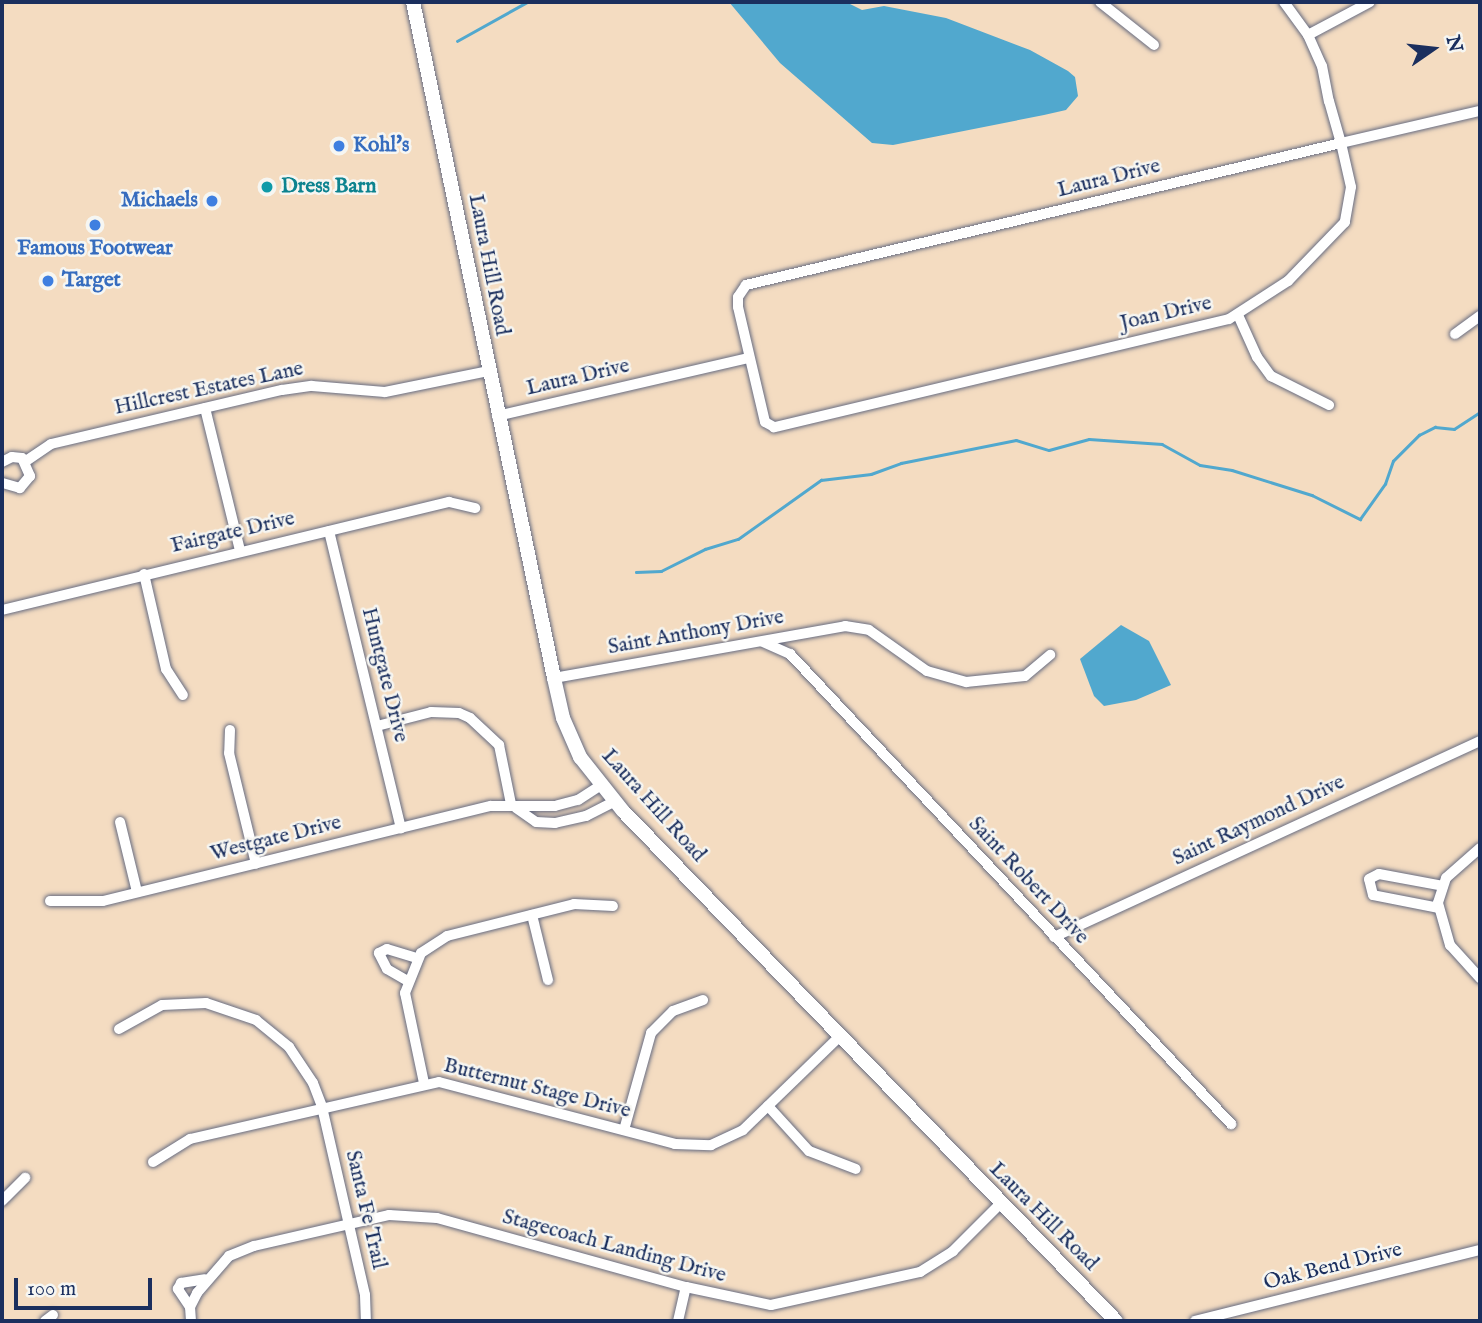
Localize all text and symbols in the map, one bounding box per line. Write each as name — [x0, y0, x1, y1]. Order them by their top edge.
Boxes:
north arrow — [1398, 14, 1468, 84]
text: N — [1440, 33, 1467, 55]
place label: Kohl's — [353, 133, 409, 159]
marker: Kohl's — [331, 138, 347, 154]
street label: Laura Drive — [1055, 154, 1163, 204]
place label: Dress Barn — [281, 174, 376, 200]
marker: Dress Barn — [259, 179, 275, 195]
place label: Michaels — [121, 188, 198, 214]
street label: Laura Hill Road — [462, 192, 514, 338]
marker: Michaels — [204, 193, 220, 209]
marker: Famous Footwear — [87, 217, 103, 233]
place label: Famous Footwear — [17, 236, 173, 262]
place label: Target — [62, 268, 121, 294]
marker: Target — [40, 273, 56, 289]
street label: Joan Drive — [1118, 291, 1214, 337]
street label: Laura Drive — [524, 354, 632, 402]
street label: Hillcrest Estates Lane — [112, 357, 306, 421]
street label: Fairgate Drive — [169, 507, 297, 559]
street label: Huntgate Drive — [355, 605, 413, 745]
street label: Saint Anthony Drive — [606, 605, 786, 661]
street label: Laura Hill Road — [596, 744, 710, 868]
street label: Saint Raymond Drive — [1169, 770, 1349, 872]
street label: Westgate Drive — [208, 811, 344, 867]
street label: Saint Robert Drive — [963, 812, 1093, 950]
street label: Butternut Stage Drive — [441, 1054, 633, 1124]
street label: Santa Fe Trail — [339, 1148, 391, 1272]
street label: Laura Hill Road — [983, 1157, 1103, 1277]
street label: Stagecoach Landing Drive — [499, 1205, 729, 1289]
street label: Oak Bend Drive — [1261, 1238, 1405, 1296]
scale bar — [18, 1264, 156, 1308]
text: 100 m — [27, 1276, 76, 1303]

